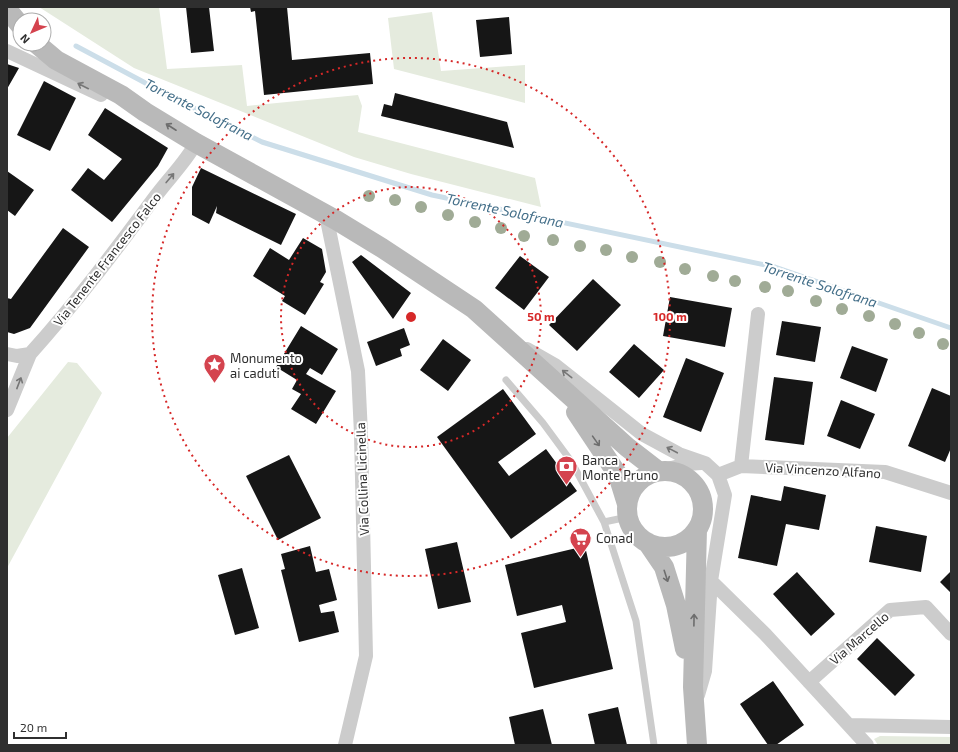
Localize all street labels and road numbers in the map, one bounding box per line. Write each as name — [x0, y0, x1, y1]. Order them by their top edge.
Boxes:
street label: Via Tenente Francesco Falco — [50, 189, 164, 329]
street label: Via Collina Licinella — [352, 422, 372, 536]
street label: Via Vincenzo Alfano — [765, 459, 881, 481]
street label: Via Marcello — [826, 608, 892, 668]

